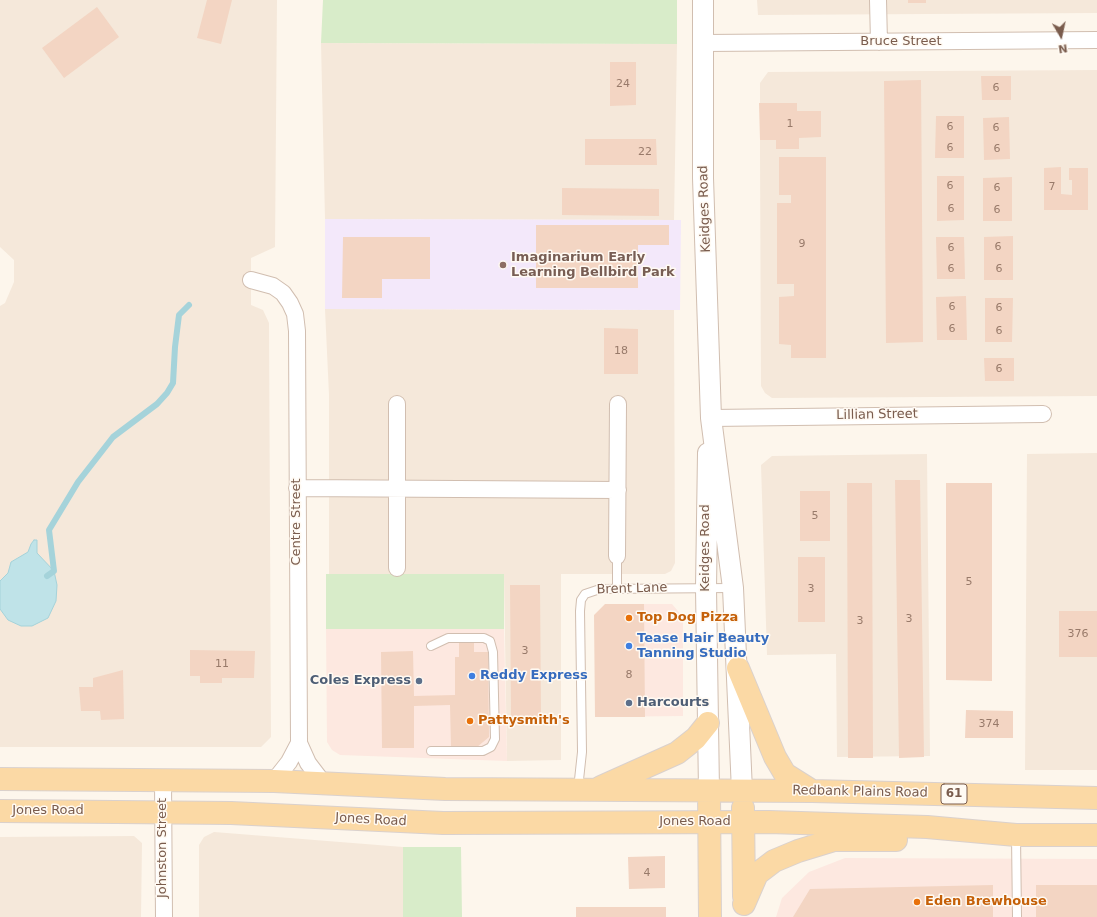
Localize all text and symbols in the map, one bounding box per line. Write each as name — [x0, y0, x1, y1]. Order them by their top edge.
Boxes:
north arrow — [1041, 16, 1081, 56]
street label: Bruce Street — [860, 34, 942, 50]
text: N — [1057, 41, 1069, 55]
house number: 24 — [616, 77, 630, 91]
house number: 6 — [993, 81, 999, 95]
house number: 1 — [787, 117, 793, 131]
house number: 6 — [947, 120, 953, 134]
house number: 6 — [993, 121, 999, 135]
house number: 6 — [947, 141, 953, 155]
house number: 6 — [994, 142, 1000, 156]
house number: 22 — [638, 145, 652, 159]
street label: Keidges Road — [696, 165, 714, 253]
house number: 6 — [947, 179, 953, 193]
house number: 7 — [1049, 180, 1055, 194]
house number: 6 — [994, 181, 1000, 195]
house number: 6 — [948, 202, 954, 216]
house number: 6 — [994, 203, 1000, 217]
house number: 9 — [799, 237, 805, 251]
house number: 6 — [995, 240, 1001, 254]
house number: 6 — [948, 241, 954, 255]
place label: Imaginarium Early Learning Bellbird Park — [511, 250, 675, 281]
marker: Imaginarium Early Learning Bellbird Park — [498, 260, 508, 270]
house number: 6 — [948, 262, 954, 276]
house number: 6 — [996, 262, 1002, 276]
house number: 6 — [949, 300, 955, 314]
house number: 6 — [996, 301, 1002, 315]
house number: 6 — [949, 322, 955, 336]
house number: 6 — [996, 324, 1002, 338]
house number: 18 — [614, 344, 628, 358]
house number: 6 — [996, 362, 1002, 376]
street label: Lillian Street — [836, 406, 918, 424]
street label: Centre Street — [289, 478, 305, 566]
street label: Keidges Road — [698, 504, 714, 592]
house number: 5 — [812, 509, 818, 523]
house number: 5 — [966, 575, 972, 589]
street label: Brent Lane — [596, 580, 668, 598]
house number: 3 — [808, 582, 814, 596]
place label: Top Dog Pizza — [637, 610, 738, 626]
house number: 3 — [906, 612, 912, 626]
marker: Top Dog Pizza — [624, 613, 634, 623]
house number: 3 — [857, 614, 863, 628]
house number: 376 — [1068, 627, 1088, 641]
place label: Tease Hair Beauty Tanning Studio — [637, 631, 769, 662]
marker: Tease Hair Beauty Tanning Studio — [624, 641, 634, 651]
house number: 3 — [522, 644, 528, 658]
house number: 11 — [215, 657, 229, 671]
place label: Reddy Express — [480, 668, 588, 684]
house number: 8 — [626, 668, 632, 682]
marker: Reddy Express — [467, 671, 477, 681]
place label: Coles Express — [310, 673, 411, 689]
marker: Coles Express — [414, 676, 424, 686]
place label: Harcourts — [637, 695, 709, 711]
marker: Harcourts — [624, 698, 634, 708]
place label: Pattysmith's — [478, 713, 570, 729]
marker: Pattysmith's — [465, 716, 475, 726]
house number: 374 — [979, 717, 999, 731]
street label: Redbank Plains Road — [792, 783, 928, 801]
road number: 61 — [941, 784, 967, 804]
street label: Johnston Street — [155, 798, 171, 898]
street label: Jones Road — [12, 803, 84, 819]
street label: Jones Road — [335, 810, 407, 830]
street label: Jones Road — [659, 814, 731, 830]
house number: 4 — [644, 866, 650, 880]
place label: Eden Brewhouse — [925, 894, 1047, 910]
marker: Eden Brewhouse — [912, 897, 922, 907]

